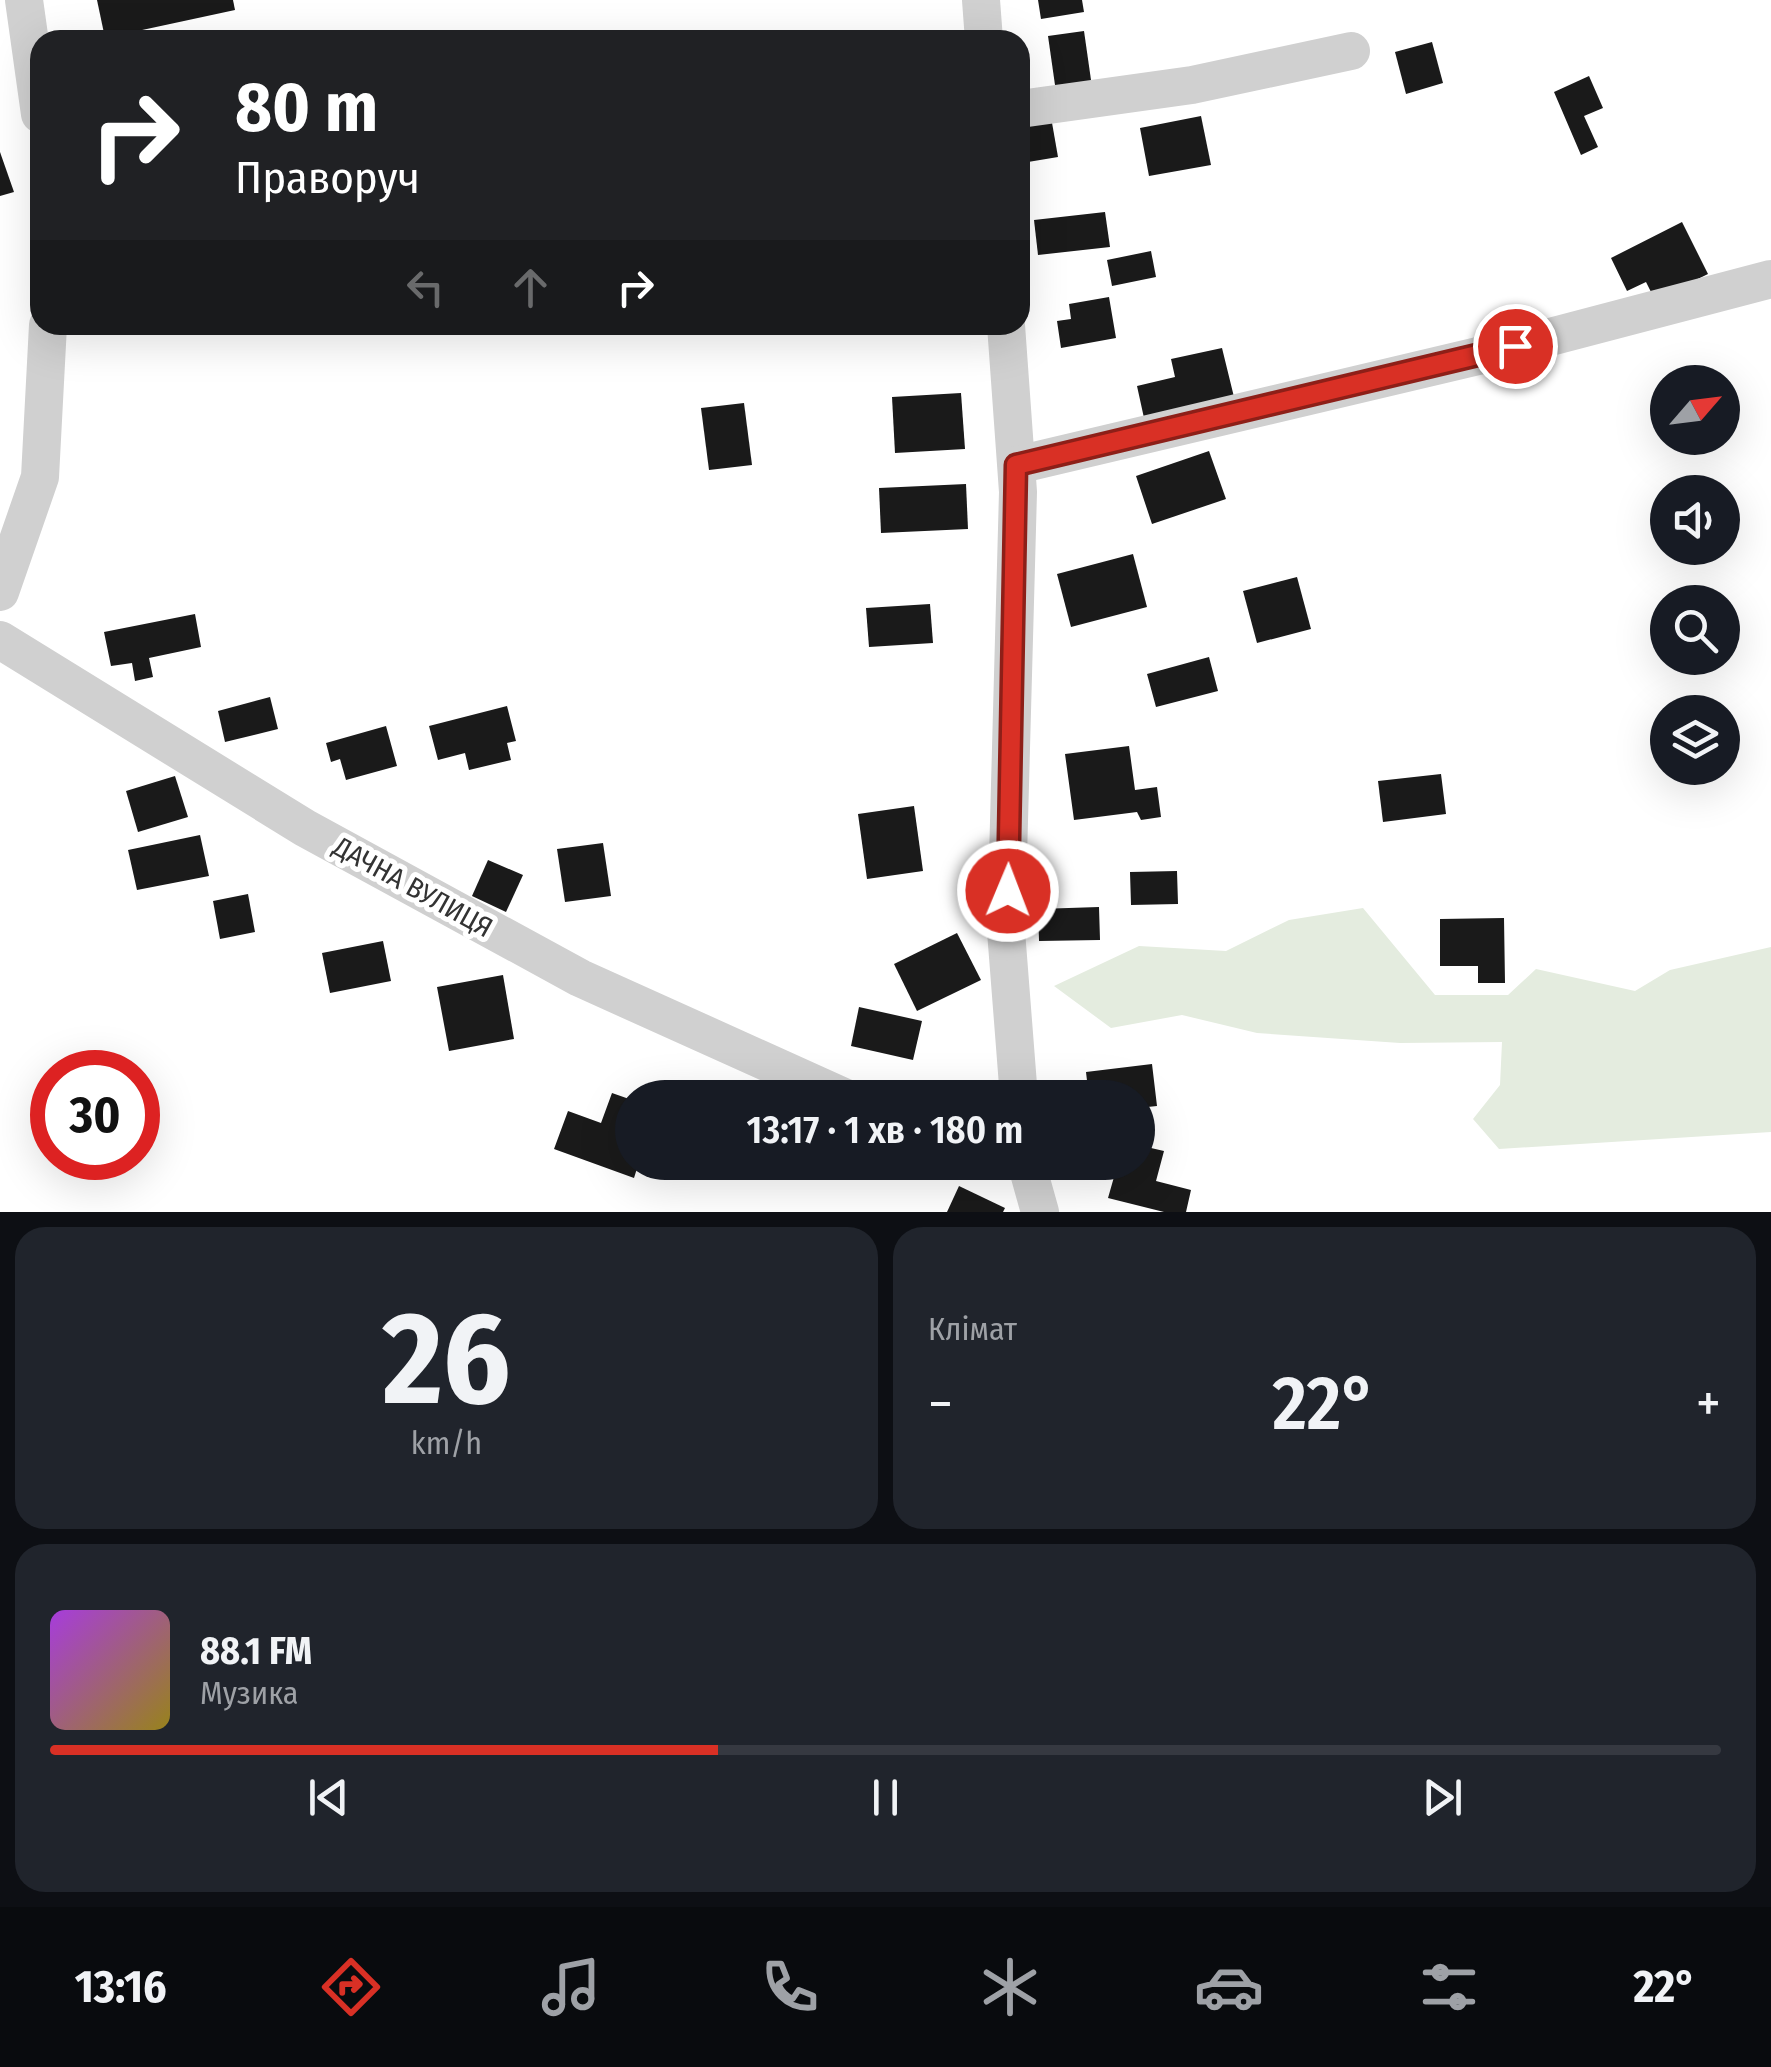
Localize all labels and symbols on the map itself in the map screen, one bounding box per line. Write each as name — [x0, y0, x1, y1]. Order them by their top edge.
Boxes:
pin — [1473, 304, 1558, 389]
north arrow — [1650, 365, 1740, 455]
street label: ДАЧНА ВУЛИЦЯ — [327, 829, 498, 944]
position arrow — [956, 839, 1060, 943]
speed limit sign: 30 — [30, 1050, 160, 1180]

